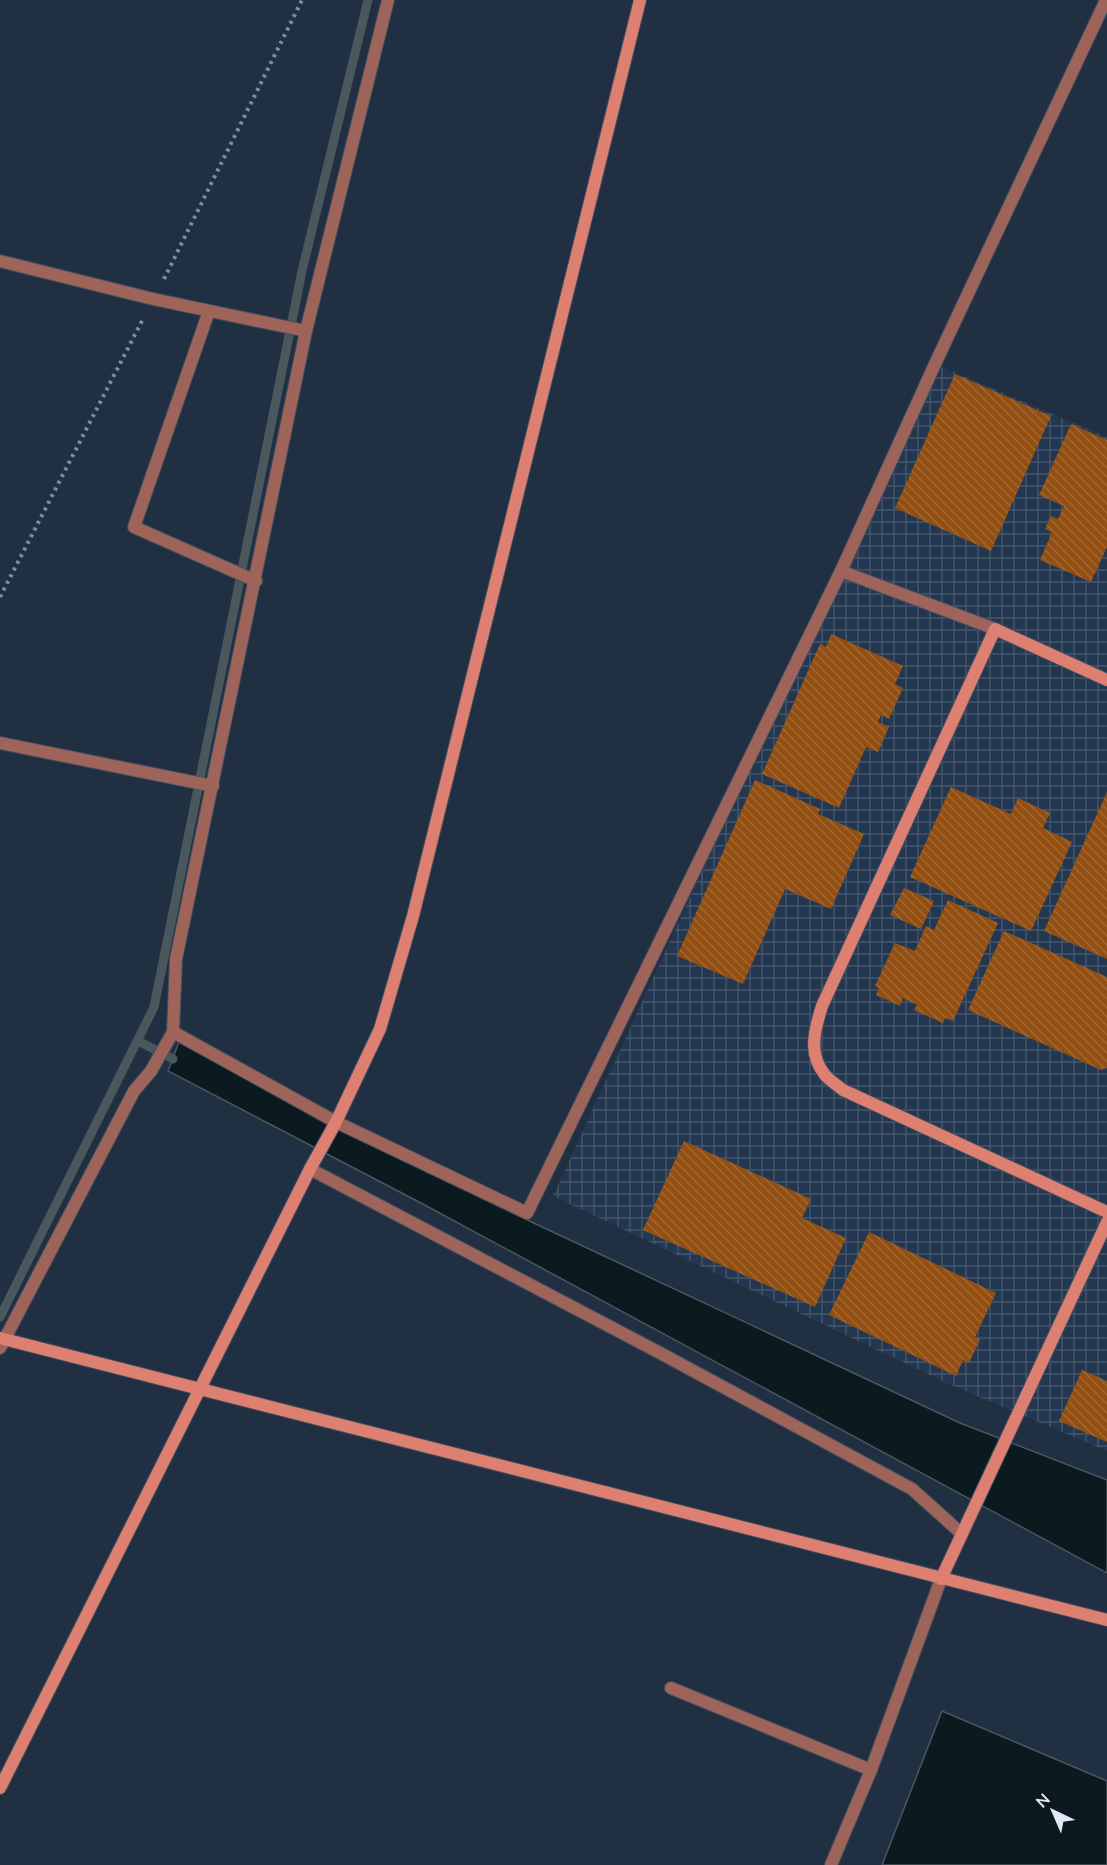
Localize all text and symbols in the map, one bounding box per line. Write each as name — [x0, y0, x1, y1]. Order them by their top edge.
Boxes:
north arrow — [1023, 1781, 1083, 1841]
text: N — [1031, 1789, 1055, 1813]

